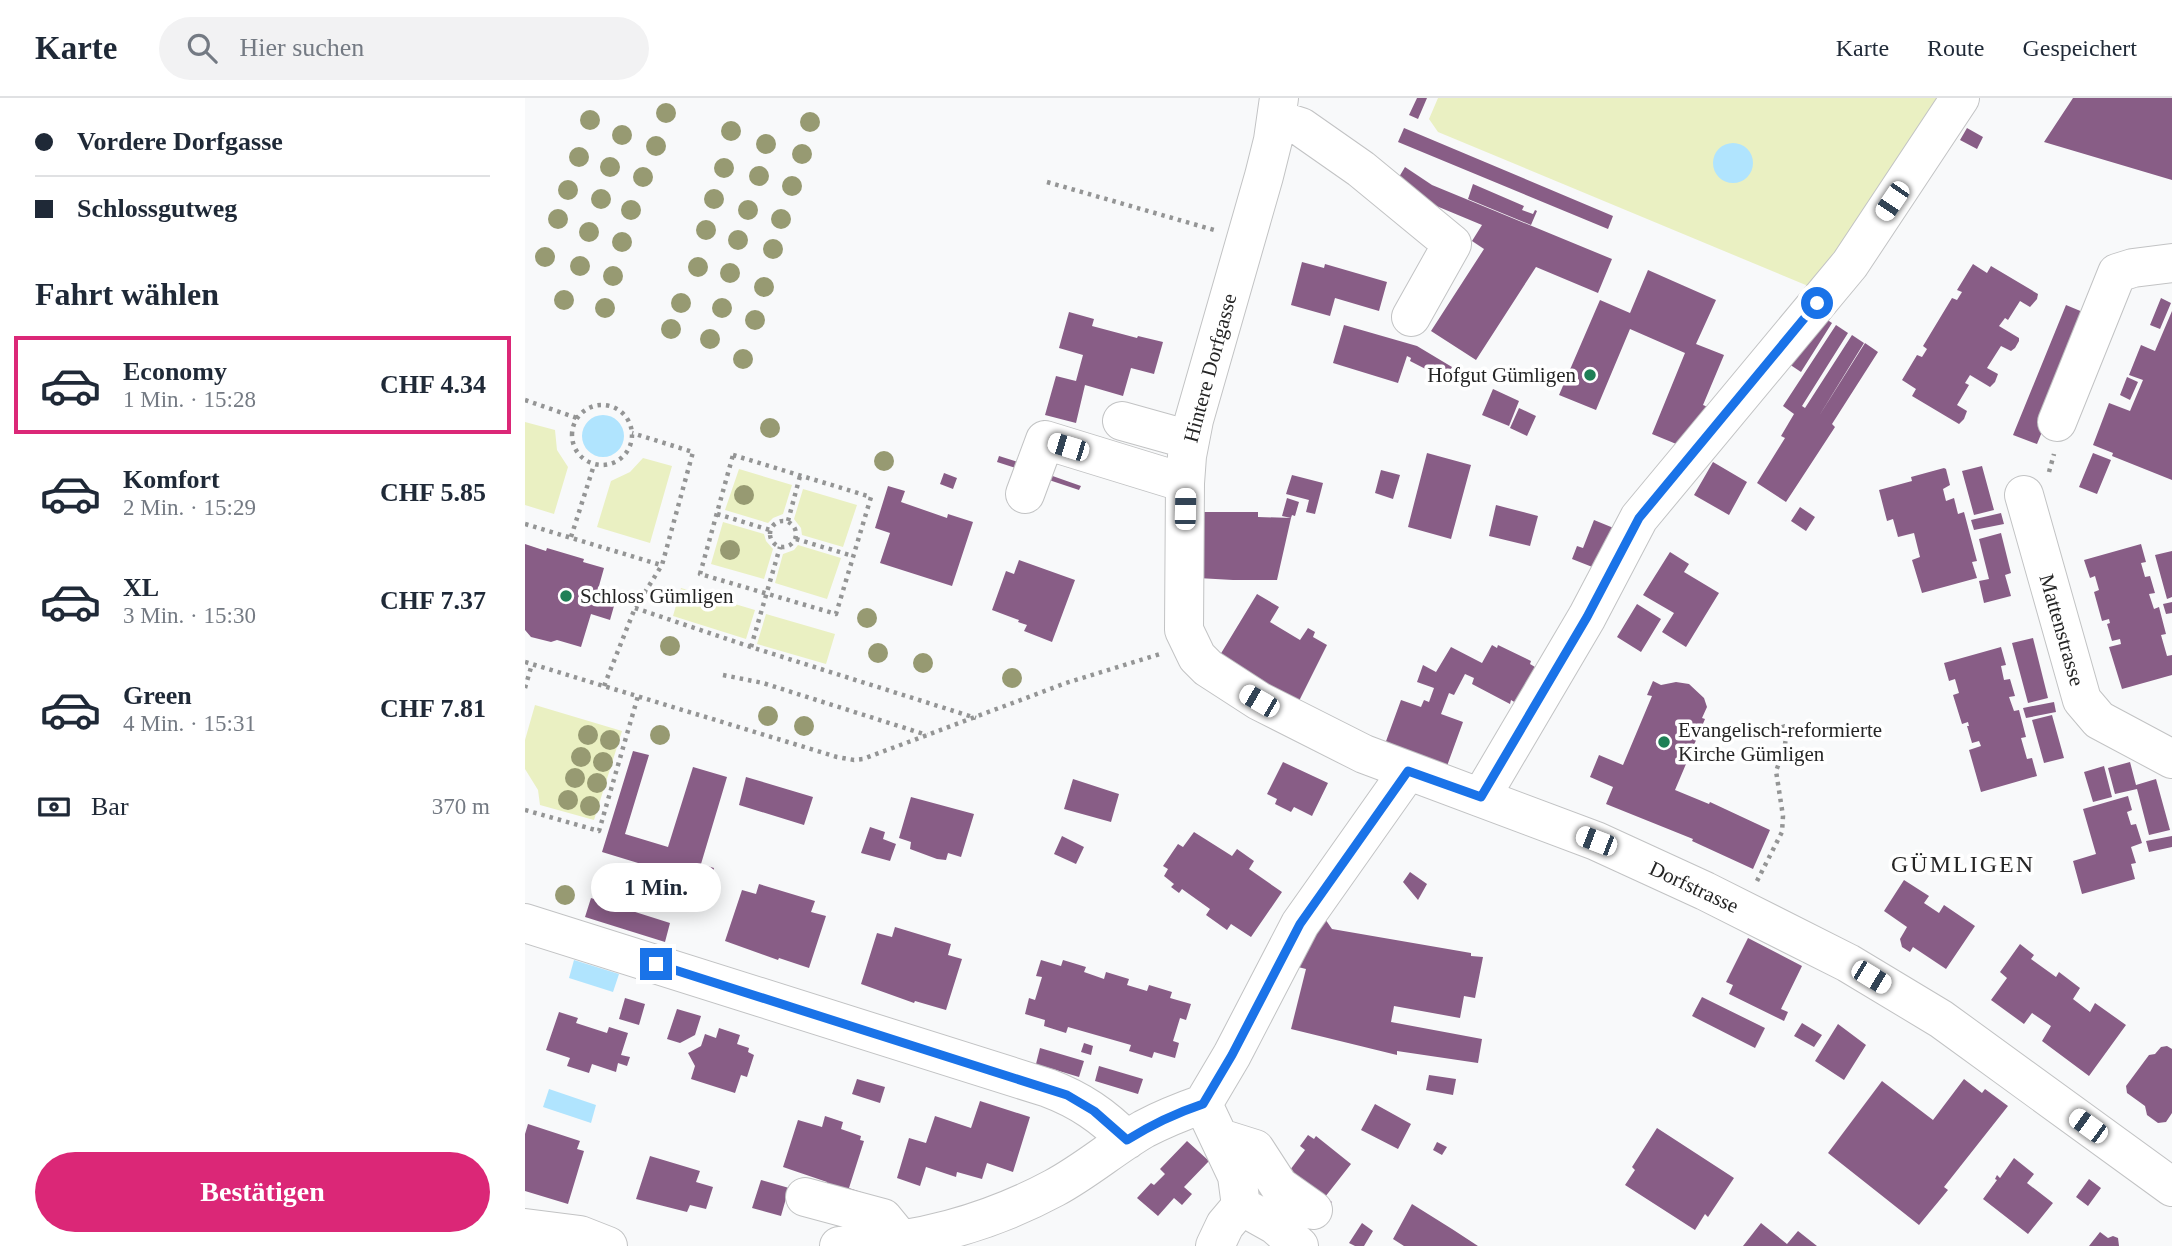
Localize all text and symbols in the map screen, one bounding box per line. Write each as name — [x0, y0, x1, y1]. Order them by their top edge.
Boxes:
search box — [159, 17, 649, 80]
icon: search — [183, 29, 221, 67]
text: Karte — [35, 30, 117, 66]
text: Hier suchen — [239, 33, 364, 62]
text: Karte — [1836, 35, 1889, 61]
text: Route — [1927, 35, 1984, 61]
text: Gespeichert — [2022, 35, 2137, 61]
text: Vordere Dorfgasse — [77, 127, 283, 156]
car — [1872, 178, 1913, 224]
text: Schlossgutweg — [77, 194, 237, 223]
text: Fahrt wählen — [35, 276, 219, 312]
route start — [1801, 287, 1833, 319]
street label: Hintere Dorfgasse — [1179, 291, 1241, 445]
icon: car — [39, 354, 102, 417]
text: Economy — [123, 357, 227, 386]
place label: Hofgut Gümligen — [1427, 363, 1576, 387]
marker: Hofgut Gümligen — [1582, 367, 1598, 383]
text: CHF 4.34 — [380, 370, 486, 399]
text: 1 Min. · 15:28 — [123, 387, 256, 412]
car — [1045, 431, 1092, 463]
icon: car — [39, 462, 102, 525]
text: Komfort — [123, 465, 220, 494]
text: CHF 5.85 — [380, 478, 486, 507]
car — [1175, 488, 1196, 530]
text: 2 Min. · 15:29 — [123, 495, 256, 520]
icon: car — [39, 570, 102, 633]
street label: Mattenstrasse — [2035, 571, 2089, 689]
text: XL — [123, 573, 159, 602]
place label: Schloss Gümligen — [580, 584, 734, 608]
text: CHF 7.37 — [380, 586, 486, 615]
marker: Schloss Gümligen — [558, 588, 574, 604]
text: 3 Min. · 15:30 — [123, 603, 256, 628]
icon: car — [39, 678, 102, 741]
text: Green — [123, 681, 192, 710]
car — [1236, 681, 1283, 721]
text: CHF 7.81 — [380, 694, 486, 723]
text: 4 Min. · 15:31 — [123, 711, 256, 736]
place label: Evangelisch-reformierte Kirche Gümligen — [1678, 718, 1882, 766]
marker: Evangelisch-reformierte Kirche Gümligen — [1656, 734, 1672, 750]
icon: cash — [35, 788, 73, 826]
text: Bar — [91, 792, 129, 821]
text: 370 m — [432, 794, 490, 819]
car — [1573, 824, 1620, 858]
district label: GÜMLIGEN — [1891, 851, 2035, 877]
street label: Dorfstrasse — [1646, 856, 1742, 918]
callout: 1 Min. — [591, 862, 721, 912]
text: 1 Min. — [624, 875, 688, 900]
route end — [640, 948, 672, 980]
car — [1848, 957, 1895, 997]
car — [2065, 1105, 2112, 1147]
button: Bestätigen — [35, 1152, 490, 1232]

